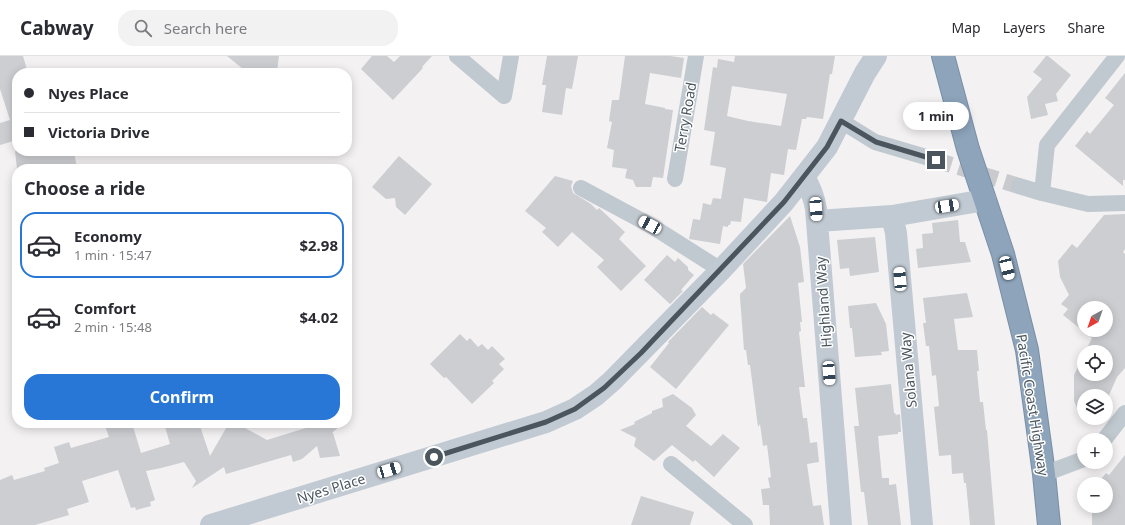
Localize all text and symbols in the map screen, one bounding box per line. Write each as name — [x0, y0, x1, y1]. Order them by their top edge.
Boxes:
search box — [118, 10, 398, 46]
text: Cabway — [20, 15, 94, 41]
icon: search — [132, 17, 154, 39]
text: Search here — [164, 18, 247, 38]
text: Map — [952, 18, 981, 37]
text: Layers — [1003, 18, 1045, 37]
text: Share — [1067, 18, 1105, 37]
street label: Terry Road — [670, 81, 700, 153]
text: Nyes Place — [48, 83, 129, 103]
callout: 1 min — [903, 102, 969, 130]
text: 1 min — [918, 107, 954, 125]
text: Victoria Drive — [48, 122, 150, 142]
route end — [927, 151, 945, 169]
text: Choose a ride — [24, 176, 145, 200]
car — [809, 197, 823, 221]
car — [934, 198, 960, 214]
car — [637, 214, 663, 236]
text: Economy — [74, 226, 142, 246]
icon: car — [26, 227, 62, 263]
text: $2.98 — [299, 235, 338, 255]
text: 1 min · 15:47 — [74, 246, 152, 264]
street label: Highland Way — [810, 255, 836, 348]
car — [998, 255, 1016, 281]
car — [893, 267, 907, 291]
text: Comfort — [74, 298, 136, 318]
icon: car — [26, 299, 62, 335]
north arrow — [1077, 301, 1113, 337]
map controls — [1077, 301, 1113, 513]
text: $4.02 — [299, 307, 338, 327]
text: 2 min · 15:48 — [74, 318, 152, 336]
street label: Solana Way — [895, 331, 921, 408]
street label: Pacific Coast Highway — [1012, 333, 1054, 478]
button: locate — [1077, 345, 1113, 381]
car — [822, 361, 836, 385]
button: Confirm — [24, 374, 340, 420]
button: layers — [1077, 389, 1113, 425]
button: + — [1077, 433, 1113, 469]
route start — [425, 448, 443, 466]
car — [376, 461, 402, 479]
street label: Nyes Place — [294, 469, 368, 507]
button: − — [1077, 477, 1113, 513]

